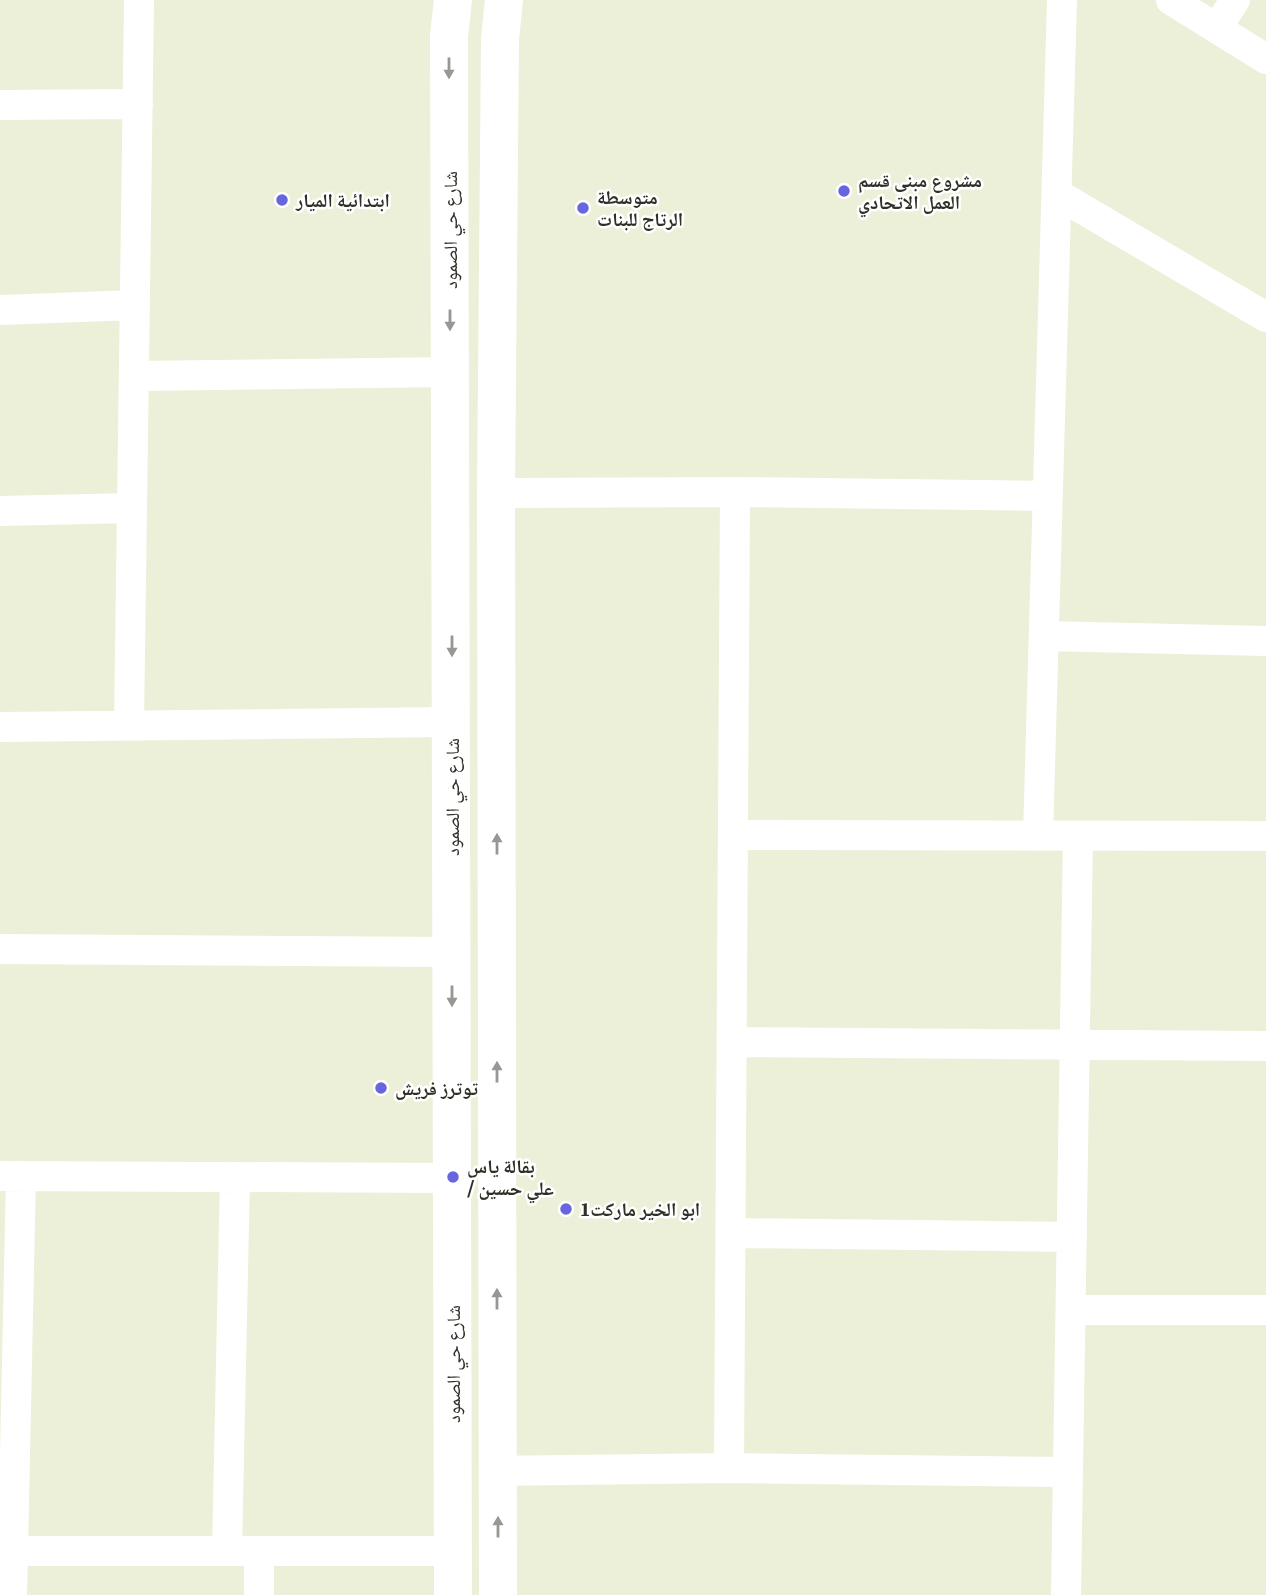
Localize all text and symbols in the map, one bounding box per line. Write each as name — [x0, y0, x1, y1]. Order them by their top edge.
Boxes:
one-way arrow — [443, 57, 455, 79]
place label: مشروع مبنى قسم العمل الاتحادي — [858, 167, 982, 218]
street label: شارع حي الصمود — [437, 171, 466, 289]
marker: مشروع مبنى قسم العمل الاتحادي — [836, 183, 852, 199]
place label: متوسطة الرتاج للبنات — [597, 184, 683, 232]
place label: ابتدائية الميار — [295, 187, 390, 213]
marker: ابتدائية الميار — [274, 192, 290, 208]
marker: متوسطة الرتاج للبنات — [575, 200, 591, 216]
one-way arrow — [444, 309, 456, 331]
one-way arrow — [446, 635, 457, 657]
street label: شارع حي الصمود — [439, 738, 468, 856]
one-way arrow — [491, 833, 503, 855]
one-way arrow — [446, 985, 458, 1007]
one-way arrow — [491, 1061, 503, 1083]
place label: توترز فريش — [395, 1075, 479, 1101]
marker: توترز فريش — [373, 1080, 389, 1096]
place label: بقالة ياس / علي حسين — [467, 1153, 554, 1204]
marker: بقالة ياس / علي حسين — [445, 1169, 461, 1185]
place label: ابو الخير ماركت1 — [580, 1196, 700, 1222]
marker: ابو الخير ماركت1 — [558, 1201, 574, 1217]
one-way arrow — [491, 1288, 503, 1310]
street label: شارع حي الصمود — [440, 1305, 469, 1423]
one-way arrow — [492, 1516, 504, 1538]

